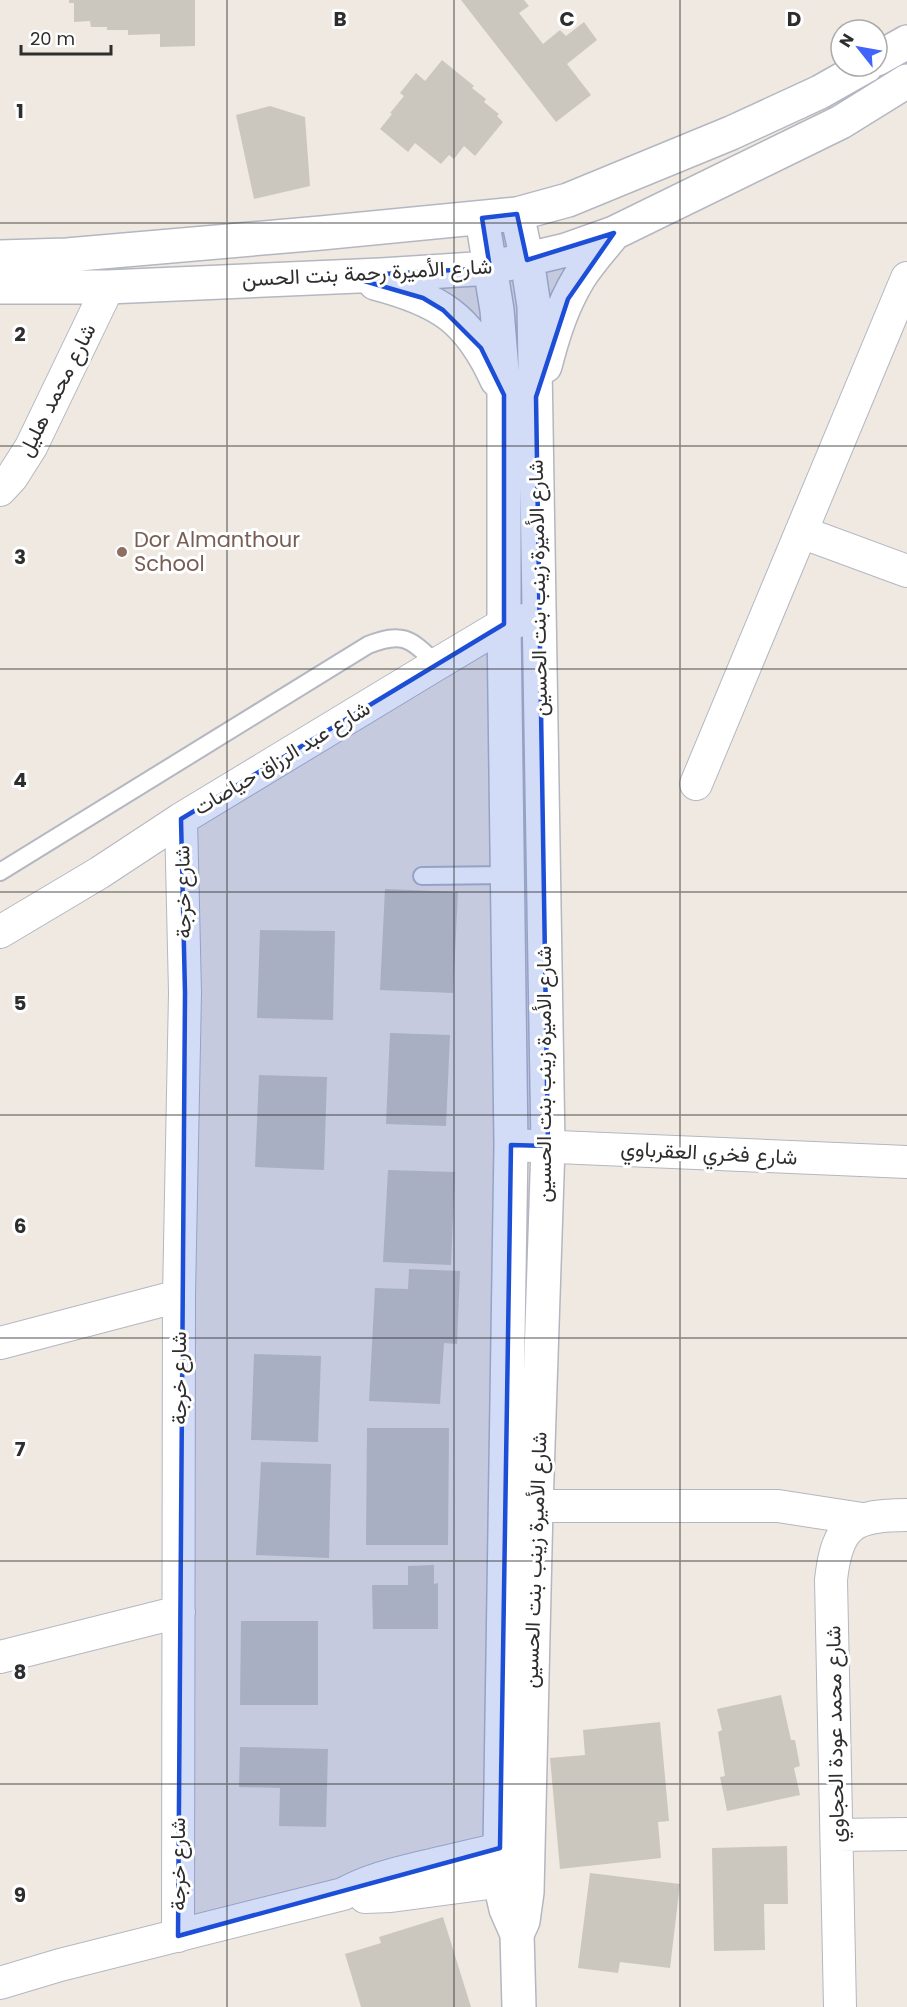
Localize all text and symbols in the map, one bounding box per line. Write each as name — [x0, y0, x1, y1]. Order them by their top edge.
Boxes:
text: B — [333, 5, 347, 33]
text: C — [559, 5, 575, 33]
text: D — [787, 5, 801, 33]
scale bar — [21, 18, 111, 56]
north arrow — [829, 18, 889, 78]
text: 20 m — [30, 26, 75, 51]
text: N — [834, 29, 860, 52]
text: 1 — [16, 97, 24, 125]
street label: شارع الأميرة رحمة بنت الحسن — [241, 251, 493, 294]
street label: شارع محمد هليل — [11, 318, 103, 461]
text: 2 — [14, 320, 26, 348]
street label: شارع الأميرة زينب بنت الحسين — [521, 459, 554, 717]
place label: Dor Almanthour School — [134, 525, 300, 578]
text: 3 — [14, 543, 26, 571]
marker: Dor Almanthour School — [115, 545, 129, 559]
street label: شارع عبد الرزاق حياصات — [188, 693, 375, 822]
text: 4 — [13, 766, 27, 794]
street label: شارع خرجة — [167, 845, 198, 939]
street label: شارع الأميرة زينب بنت الحسين — [529, 946, 558, 1202]
text: 5 — [14, 989, 27, 1017]
street label: شارع فخري العقرباوي — [620, 1133, 798, 1175]
text: 6 — [14, 1212, 26, 1240]
street label: شارع خرجة — [164, 1331, 193, 1425]
street label: شارع الأميرة زينب بنت الحسين — [516, 1431, 553, 1689]
text: 7 — [15, 1435, 26, 1463]
street label: شارع محمد عودة الحجاوي — [818, 1625, 854, 1843]
text: 8 — [14, 1658, 26, 1686]
street label: شارع خرجة — [163, 1817, 192, 1911]
text: 9 — [14, 1881, 26, 1909]

